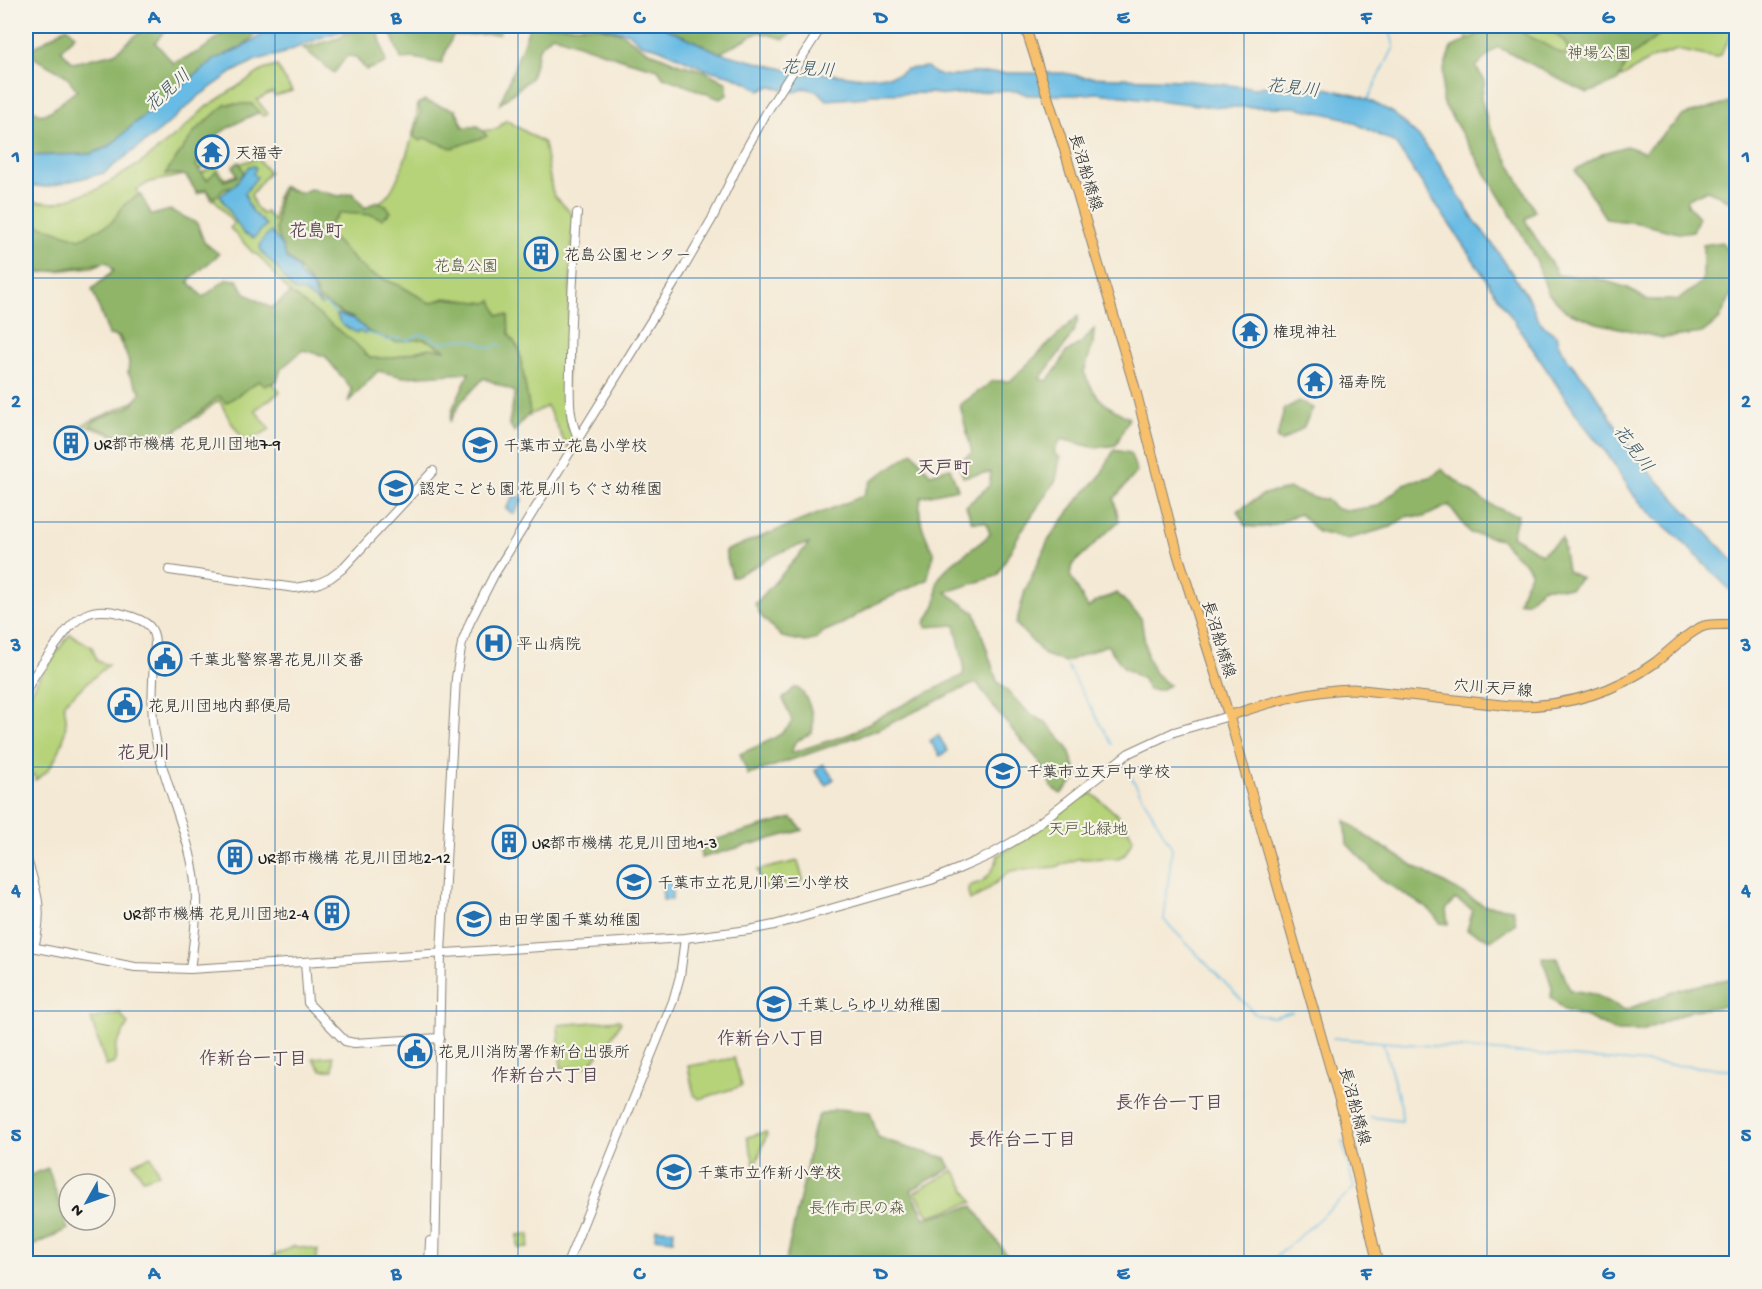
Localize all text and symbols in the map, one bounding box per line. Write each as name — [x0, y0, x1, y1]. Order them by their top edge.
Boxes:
text: A — [147, 8, 162, 31]
text: B — [390, 8, 402, 31]
text: C — [633, 8, 647, 31]
text: D — [872, 8, 888, 31]
text: E — [1117, 8, 1131, 31]
text: F — [1360, 8, 1373, 31]
text: G — [1602, 8, 1616, 31]
park label: 神場公園 — [1567, 45, 1631, 65]
water label: 花見川 — [780, 57, 836, 83]
water label: 花見川 — [141, 65, 196, 118]
water label: 花見川 — [1265, 75, 1321, 103]
street label: 長沼船橋線 — [1063, 131, 1106, 214]
temple icon: 天福寺 — [194, 134, 230, 170]
place label: 天福寺 — [235, 145, 283, 165]
text: 1 — [11, 147, 20, 170]
text: 1 — [1741, 147, 1750, 170]
district label: 花島町 — [289, 221, 343, 243]
building icon: 花島公園センター — [523, 236, 559, 272]
place label: 花島公園センター — [564, 247, 691, 267]
park label: 花島公園 — [434, 258, 498, 278]
temple icon: 権現神社 — [1232, 313, 1268, 349]
place label: 権現神社 — [1273, 324, 1337, 344]
temple icon: 福寿院 — [1297, 363, 1333, 399]
place label: 福寿院 — [1338, 374, 1386, 394]
text: 2 — [11, 392, 21, 415]
text: 2 — [1741, 392, 1751, 415]
water label: 花見川 — [1607, 421, 1657, 477]
building icon: UR都市機構 花見川団地7-9 — [53, 425, 89, 461]
school or university icon: 千葉市立花島小学校 — [462, 427, 498, 463]
place label: UR都市機構 花見川団地7-9 — [94, 436, 281, 456]
place label: 千葉市立花島小学校 — [503, 438, 647, 458]
district label: 天戸町 — [917, 459, 971, 480]
school or university icon: 認定こども園 花見川ちぐさ幼稚園 — [378, 470, 414, 506]
place label: 認定こども園 花見川ちぐさ幼稚園 — [419, 481, 662, 501]
street label: 長沼船橋線 — [1196, 598, 1239, 681]
hospital icon: 平山病院 — [476, 625, 512, 661]
text: 3 — [10, 636, 21, 659]
place label: 平山病院 — [517, 636, 581, 656]
text: 3 — [1740, 636, 1751, 659]
public building icon: 千葉北警察署花見川交番 — [147, 641, 183, 677]
place label: 千葉北警察署花見川交番 — [188, 651, 364, 672]
street label: 穴川天戸線 — [1452, 676, 1533, 703]
public building icon: 花見川団地内郵便局 — [107, 687, 143, 723]
place label: 花見川団地内郵便局 — [148, 697, 292, 718]
district label: 花見川 — [117, 743, 171, 765]
school or university icon: 千葉市立天戸中学校 — [985, 753, 1021, 789]
place label: 千葉市立天戸中学校 — [1026, 764, 1170, 784]
park label: 天戸北緑地 — [1048, 821, 1128, 841]
building icon: UR都市機構 花見川団地1-3 — [491, 824, 527, 860]
place label: UR都市機構 花見川団地1-3 — [532, 835, 717, 855]
building icon: UR都市機構 花見川団地2-12 — [217, 839, 253, 875]
place label: UR都市機構 花見川団地2-12 — [258, 850, 451, 870]
school or university icon: 千葉市立花見川第三小学校 — [616, 864, 652, 900]
place label: 千葉市立花見川第三小学校 — [657, 874, 849, 895]
text: 4 — [10, 881, 21, 904]
text: 4 — [1740, 881, 1751, 904]
building icon: UR都市機構 花見川団地2-4 — [314, 895, 350, 931]
school or university icon: 由田学園千葉幼稚園 — [456, 901, 492, 937]
place label: UR都市機構 花見川団地2-4 — [123, 906, 309, 926]
place label: 由田学園千葉幼稚園 — [497, 912, 641, 932]
school or university icon: 千葉しらゆり幼稚園 — [756, 986, 792, 1022]
place label: 千葉しらゆり幼稚園 — [797, 997, 941, 1017]
district label: 作新台八丁目 — [717, 1029, 825, 1051]
public building icon: 花見川消防署作新台出張所 — [397, 1033, 433, 1069]
place label: 花見川消防署作新台出張所 — [438, 1043, 630, 1064]
district label: 作新台一丁目 — [199, 1049, 307, 1071]
street label: 長沼船橋線 — [1333, 1065, 1374, 1148]
district label: 作新台六丁目 — [491, 1066, 599, 1088]
district label: 長作台一丁目 — [1115, 1093, 1223, 1115]
text: 5 — [11, 1126, 22, 1149]
text: 5 — [1741, 1126, 1752, 1149]
district label: 長作台二丁目 — [968, 1130, 1076, 1152]
school or university icon: 千葉市立作新小学校 — [656, 1154, 692, 1190]
place label: 千葉市立作新小学校 — [697, 1165, 841, 1185]
north arrow — [57, 1172, 117, 1232]
text: N — [67, 1199, 89, 1220]
park label: 長作市民の森 — [809, 1199, 905, 1220]
text: A — [147, 1264, 162, 1287]
text: B — [390, 1264, 402, 1287]
text: C — [633, 1264, 647, 1287]
text: D — [872, 1264, 888, 1287]
text: E — [1117, 1264, 1131, 1287]
text: F — [1360, 1264, 1373, 1287]
text: G — [1602, 1264, 1616, 1287]

